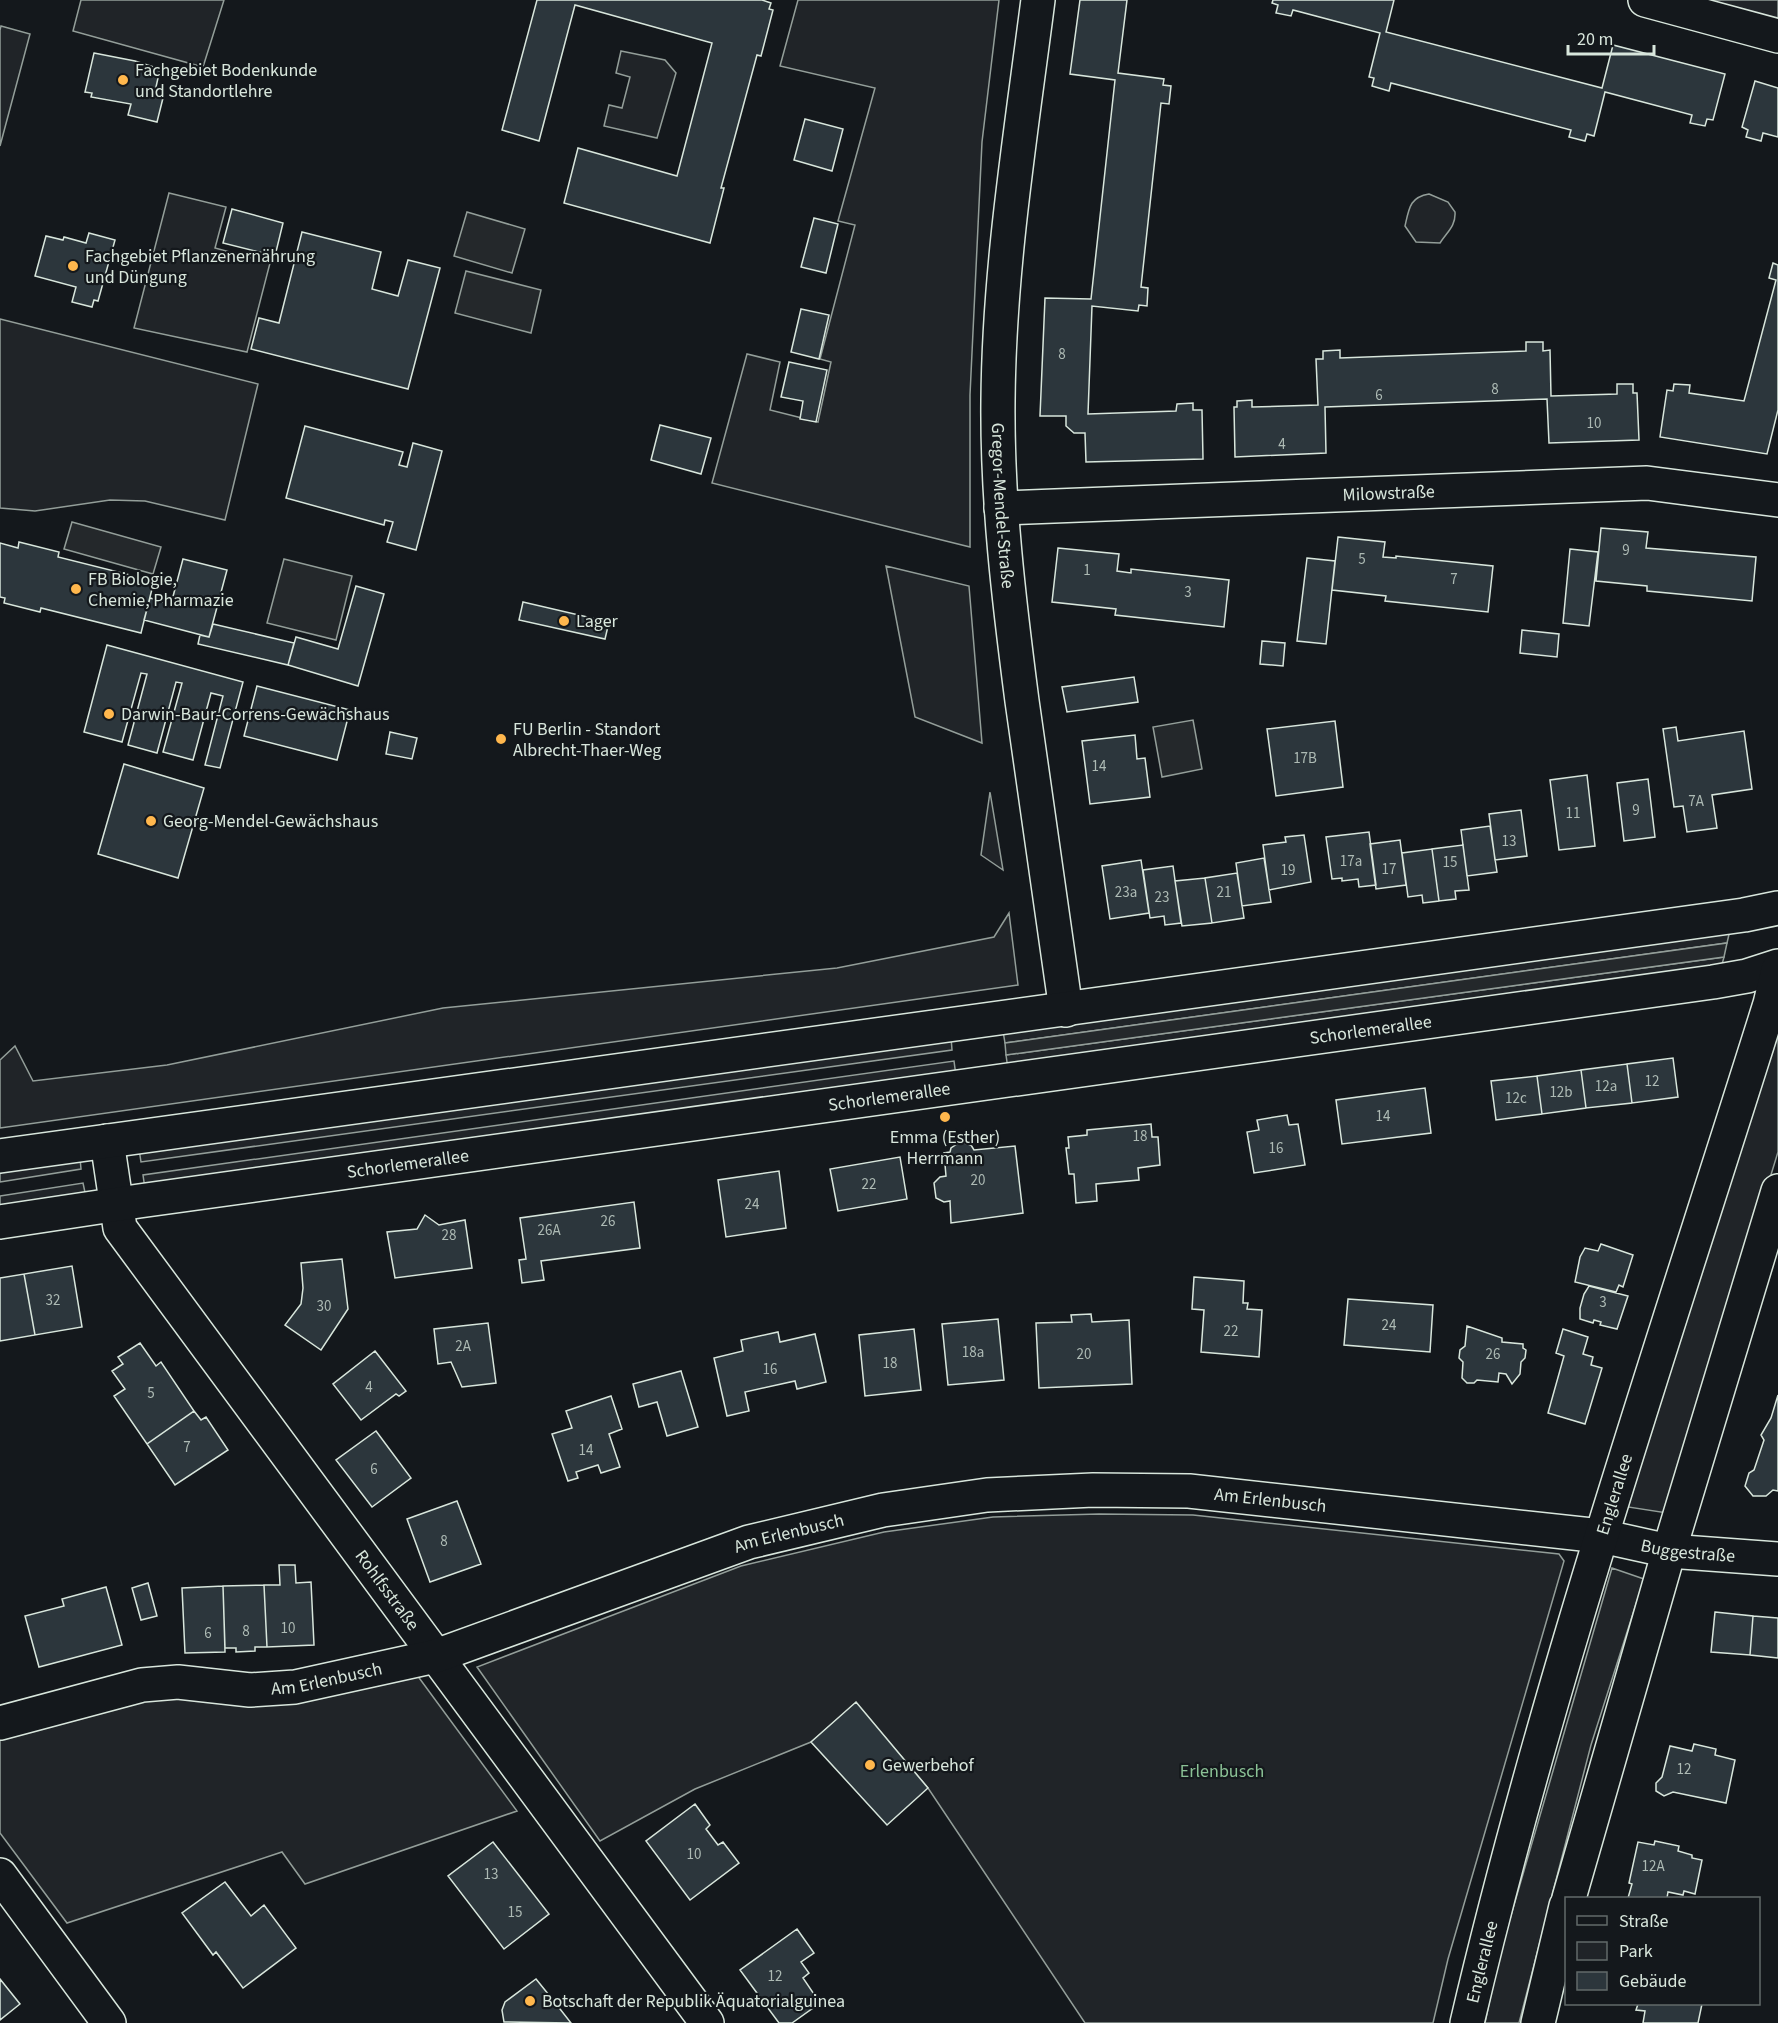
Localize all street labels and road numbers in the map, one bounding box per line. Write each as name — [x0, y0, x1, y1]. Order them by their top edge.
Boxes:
street label: Gregor-Mendel-Straße — [985, 423, 1021, 590]
street label: Milowstraße — [1342, 479, 1435, 507]
street label: Schorlemerallee — [1308, 1009, 1433, 1051]
street label: Schorlemerallee — [827, 1076, 952, 1117]
street label: Schorlemerallee — [345, 1143, 471, 1184]
street label: Englerallee — [1590, 1450, 1639, 1538]
street label: Am Erlenbusch — [1213, 1481, 1328, 1518]
street label: Am Erlenbusch — [730, 1507, 846, 1559]
street label: Buggestraße — [1638, 1533, 1736, 1568]
street label: Rohlfsstraße — [349, 1545, 425, 1636]
street label: Am Erlenbusch — [270, 1656, 384, 1701]
street label: Englerallee — [1460, 1918, 1504, 2005]

